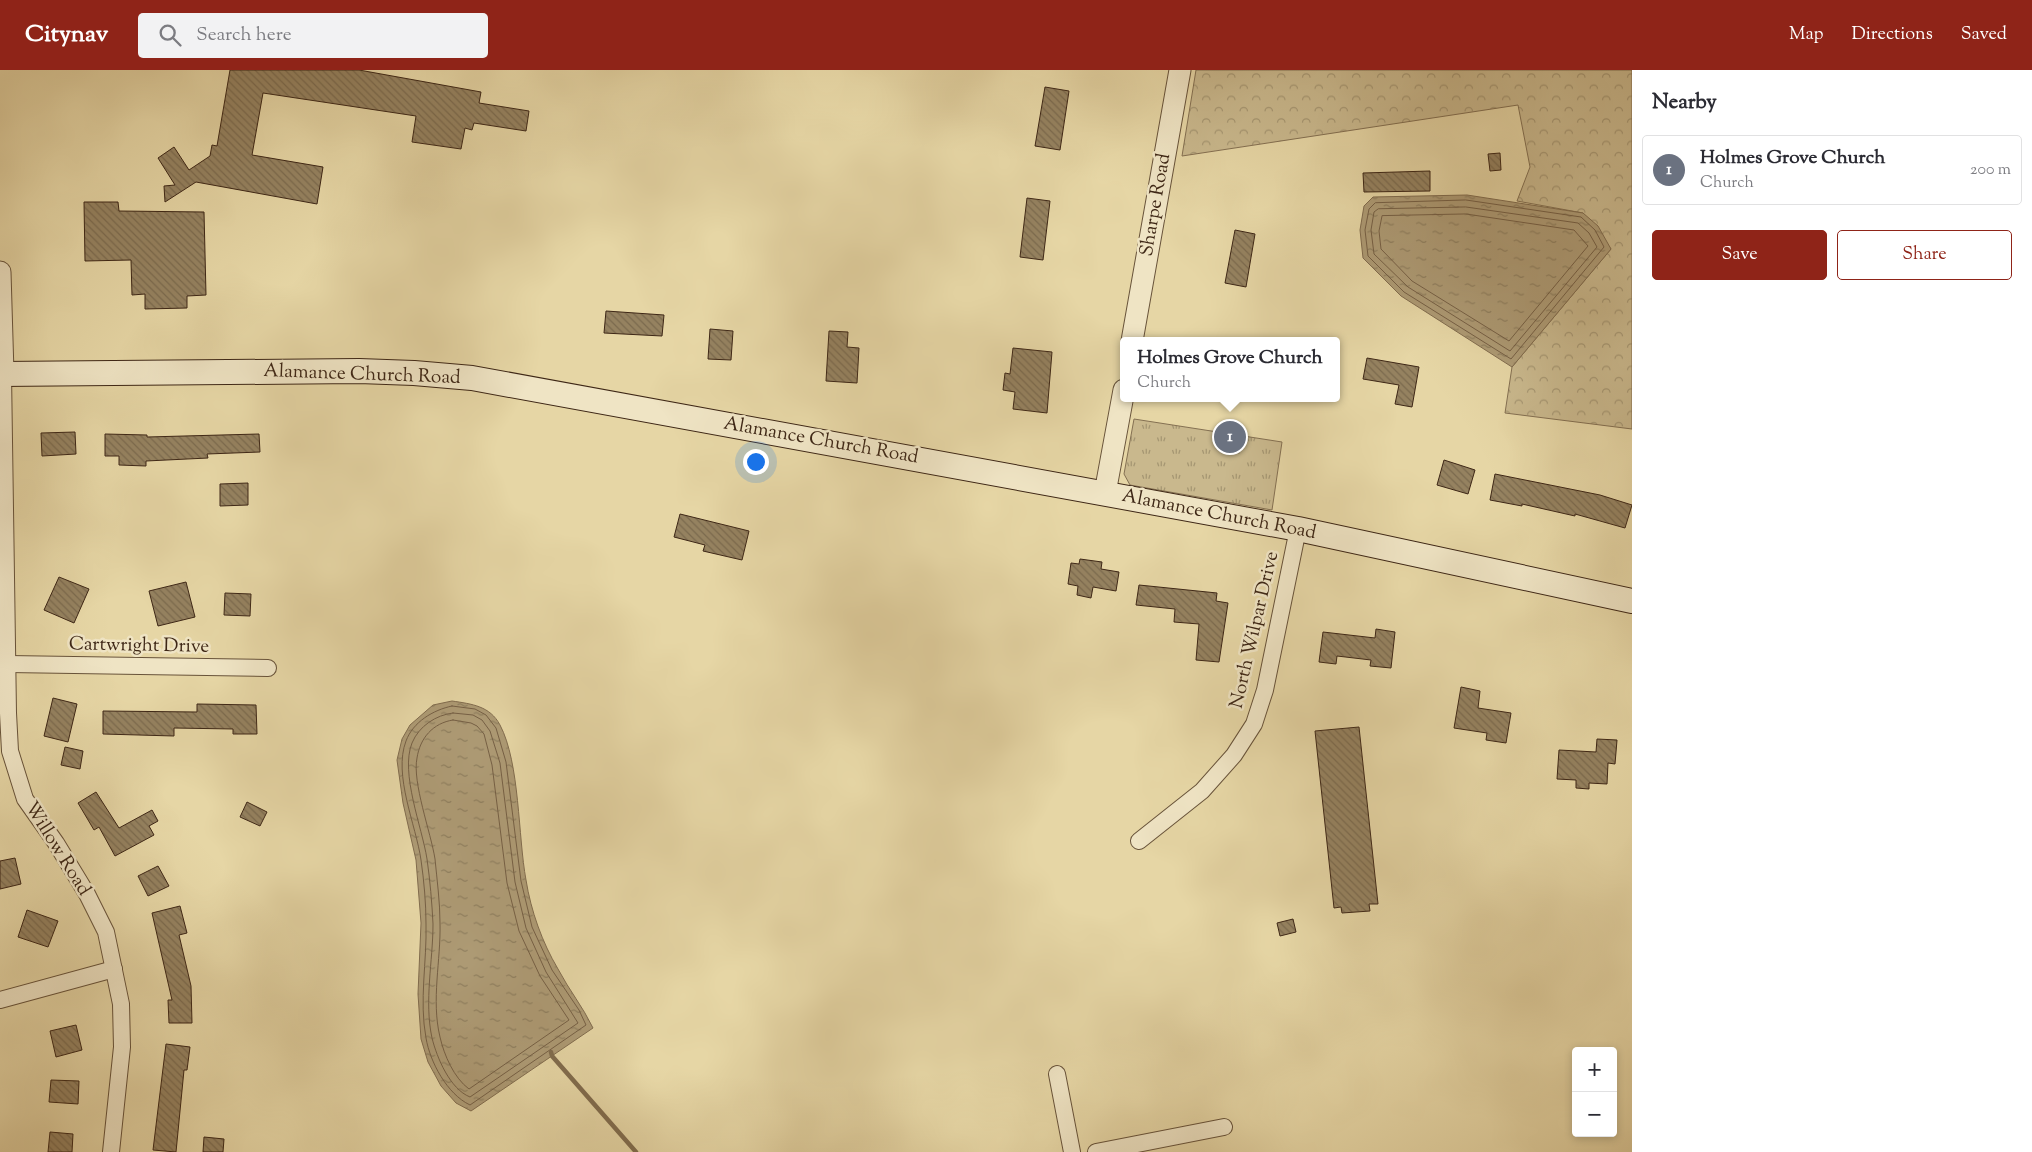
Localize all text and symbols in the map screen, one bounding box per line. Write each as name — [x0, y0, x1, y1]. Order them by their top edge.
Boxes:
search box — [138, 13, 488, 58]
text: Citynav — [25, 18, 108, 52]
icon: search — [156, 21, 184, 49]
text: Search here — [196, 22, 292, 49]
text: Map — [1789, 22, 1824, 48]
text: Directions — [1852, 22, 1933, 48]
text: Saved — [1961, 22, 2007, 48]
text: Nearby — [1652, 88, 1717, 118]
text: Holmes Grove Church — [1700, 145, 1885, 172]
street label: Sharpe Road — [1134, 151, 1178, 259]
text: 1 — [1666, 159, 1672, 182]
text: 200 m — [1970, 159, 2011, 182]
text: Church — [1700, 172, 1754, 195]
button: Save — [1652, 230, 1827, 280]
button: Share — [1837, 230, 2012, 280]
popup — [1120, 337, 1340, 402]
text: Holmes Grove Church — [1137, 345, 1323, 372]
street label: Alamance Church Road — [263, 358, 461, 392]
text: Church — [1137, 372, 1191, 395]
street label: Alamance Church Road — [722, 411, 921, 471]
pin: 1 — [1214, 418, 1246, 456]
your location — [743, 449, 769, 475]
street label: Alamance Church Road — [1120, 483, 1319, 547]
street label: North Wilpar Drive — [1224, 549, 1286, 711]
street label: Cartwright Drive — [69, 631, 210, 661]
street label: Willow Road — [17, 797, 97, 902]
map controls — [1572, 1047, 1617, 1137]
button: + — [1572, 1047, 1617, 1092]
button: − — [1572, 1092, 1617, 1137]

